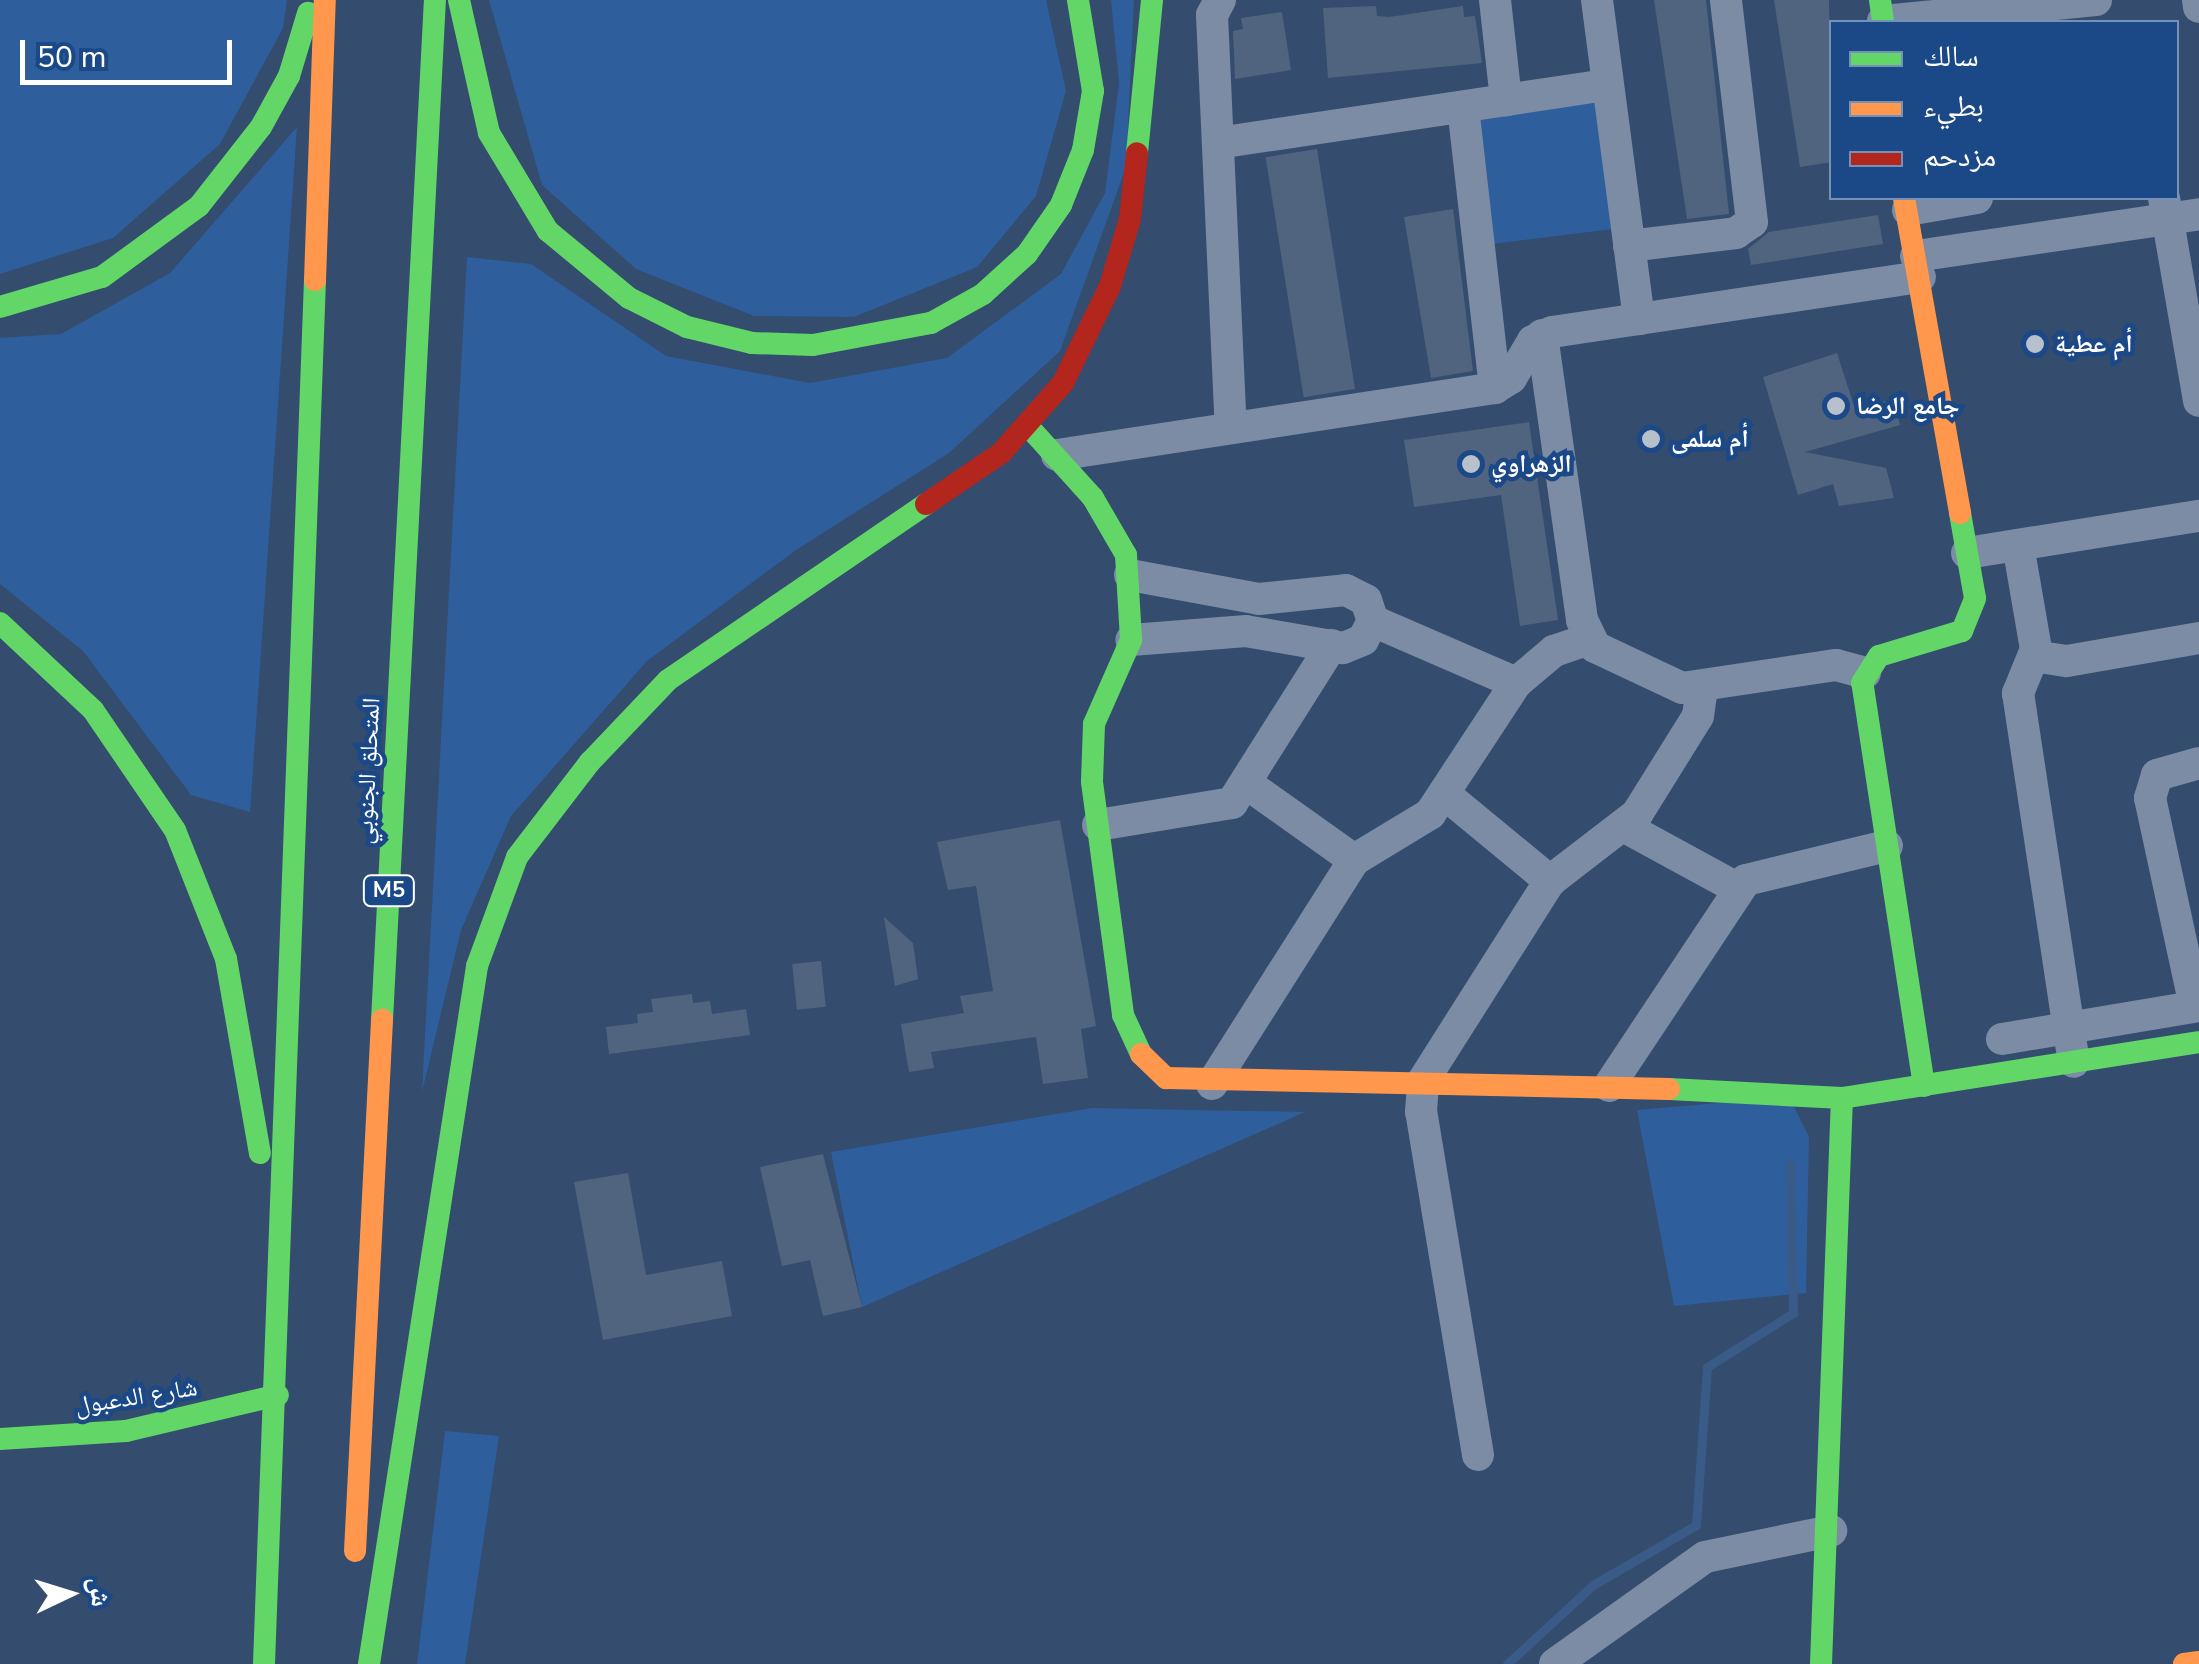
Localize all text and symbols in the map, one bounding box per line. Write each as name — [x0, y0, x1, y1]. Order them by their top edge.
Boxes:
scale bar — [25, 20, 238, 82]
legend — [1829, 20, 2179, 200]
text: سالك — [1923, 36, 1979, 77]
text: 50 m — [37, 37, 106, 78]
text: بطيء — [1923, 86, 1984, 127]
text: مزدحم — [1923, 136, 1996, 177]
place label: أم عطية — [2055, 329, 2133, 359]
marker: أم عطية — [2024, 333, 2046, 355]
place label: جامع الرضا — [1856, 391, 1959, 421]
marker: جامع الرضا — [1825, 395, 1847, 417]
place label: أم سلمى — [1671, 424, 1749, 454]
marker: أم سلمى — [1640, 428, 1662, 450]
place label: الزهراوي — [1491, 449, 1572, 479]
marker: الزهراوي — [1460, 453, 1482, 475]
street label: المتحلق الجنوبي — [349, 697, 387, 845]
road number: M5 — [362, 874, 416, 908]
street label: شارع الدعبول — [73, 1373, 199, 1421]
north arrow — [20, 1544, 120, 1644]
text: ش — [80, 1576, 120, 1608]

